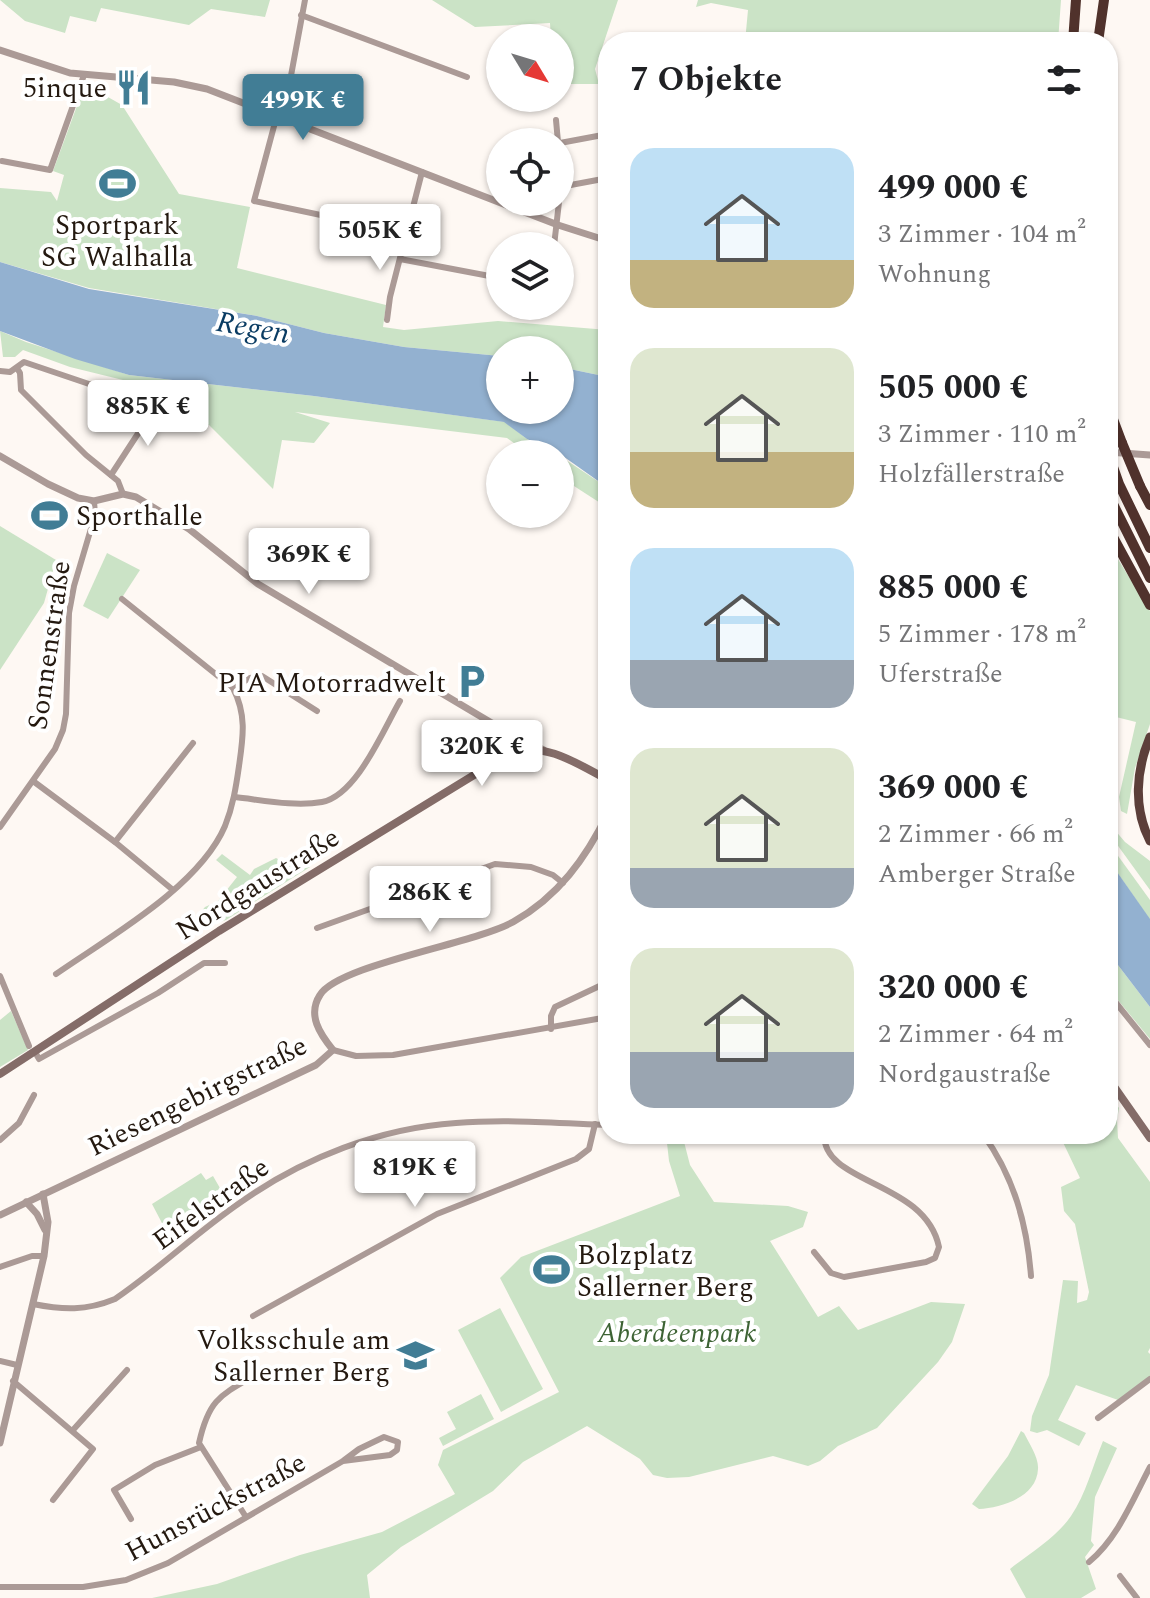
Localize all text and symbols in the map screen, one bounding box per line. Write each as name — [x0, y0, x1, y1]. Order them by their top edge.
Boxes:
north arrow — [486, 24, 574, 112]
map controls — [486, 24, 574, 528]
text: 7 Objekte — [630, 54, 782, 106]
icon: filters — [1042, 58, 1086, 102]
place label: 5inque — [23, 67, 107, 110]
restaurant icon: 5inque — [114, 68, 152, 106]
pin: 499K € — [238, 74, 368, 142]
text: 499K € — [261, 80, 345, 120]
button: locate — [486, 128, 574, 216]
text: 499 000 € — [878, 162, 1029, 214]
sports icon: Sportpark SG Walhalla — [98, 165, 136, 203]
icon: home — [694, 180, 790, 276]
place label: Sportpark SG Walhalla — [41, 204, 193, 279]
pin: 505K € — [315, 204, 445, 272]
text: 505K € — [338, 210, 422, 250]
text: 3 Zimmer · 104 m² — [878, 214, 1086, 254]
button: layers — [486, 232, 574, 320]
text: Wohnung — [878, 254, 991, 294]
water label: Regen — [212, 299, 293, 357]
button: + — [486, 336, 574, 424]
text: 505 000 € — [878, 362, 1029, 414]
pin: 885K € — [83, 380, 213, 448]
icon: home — [694, 380, 790, 476]
text: 885K € — [106, 386, 190, 426]
text: 3 Zimmer · 110 m² — [878, 414, 1086, 454]
button: − — [486, 440, 574, 528]
text: Holzfällerstraße — [878, 454, 1065, 494]
place label: Sporthalle — [76, 495, 203, 538]
sports icon: Sporthalle — [31, 496, 69, 534]
pin: 369K € — [244, 528, 374, 596]
text: 369K € — [267, 534, 351, 574]
street label: Sonnenstraße — [16, 558, 83, 733]
text: 885 000 € — [878, 562, 1029, 614]
icon: home — [694, 580, 790, 676]
text: 5 Zimmer · 178 m² — [878, 614, 1086, 654]
text: Uferstraße — [878, 654, 1003, 694]
place label: PIA Motorradwelt — [218, 662, 446, 705]
parking icon: PIA Motorradwelt — [453, 663, 491, 701]
pin: 320K € — [417, 720, 547, 788]
text: 320K € — [440, 726, 524, 766]
text: 369 000 € — [878, 762, 1029, 814]
icon: home — [694, 780, 790, 876]
text: 2 Zimmer · 66 m² — [878, 814, 1073, 854]
street label: Nordgaustraße — [167, 817, 348, 952]
text: Amberger Straße — [878, 854, 1076, 894]
pin: 286K € — [365, 866, 495, 934]
text: 286K € — [388, 872, 472, 912]
text: 320 000 € — [878, 962, 1029, 1014]
icon: home — [694, 980, 790, 1076]
text: 2 Zimmer · 64 m² — [878, 1014, 1073, 1054]
street label: Riesengebirgstraße — [81, 1025, 315, 1168]
text: Nordgaustraße — [878, 1054, 1051, 1094]
pin: 819K € — [350, 1141, 480, 1209]
street label: Eifelstraße — [143, 1147, 279, 1262]
text: 819K € — [373, 1147, 457, 1187]
place label: Bolzplatz Sallerner Berg — [577, 1234, 754, 1309]
sports icon: Bolzplatz Sallerner Berg — [532, 1251, 570, 1289]
park label: Aberdeenpark — [596, 1312, 757, 1355]
place label: Volksschule am Sallerner Berg — [196, 1319, 390, 1394]
school or university icon: Volksschule am Sallerner Berg — [397, 1336, 435, 1374]
street label: Hunsrückstraße — [117, 1441, 314, 1573]

